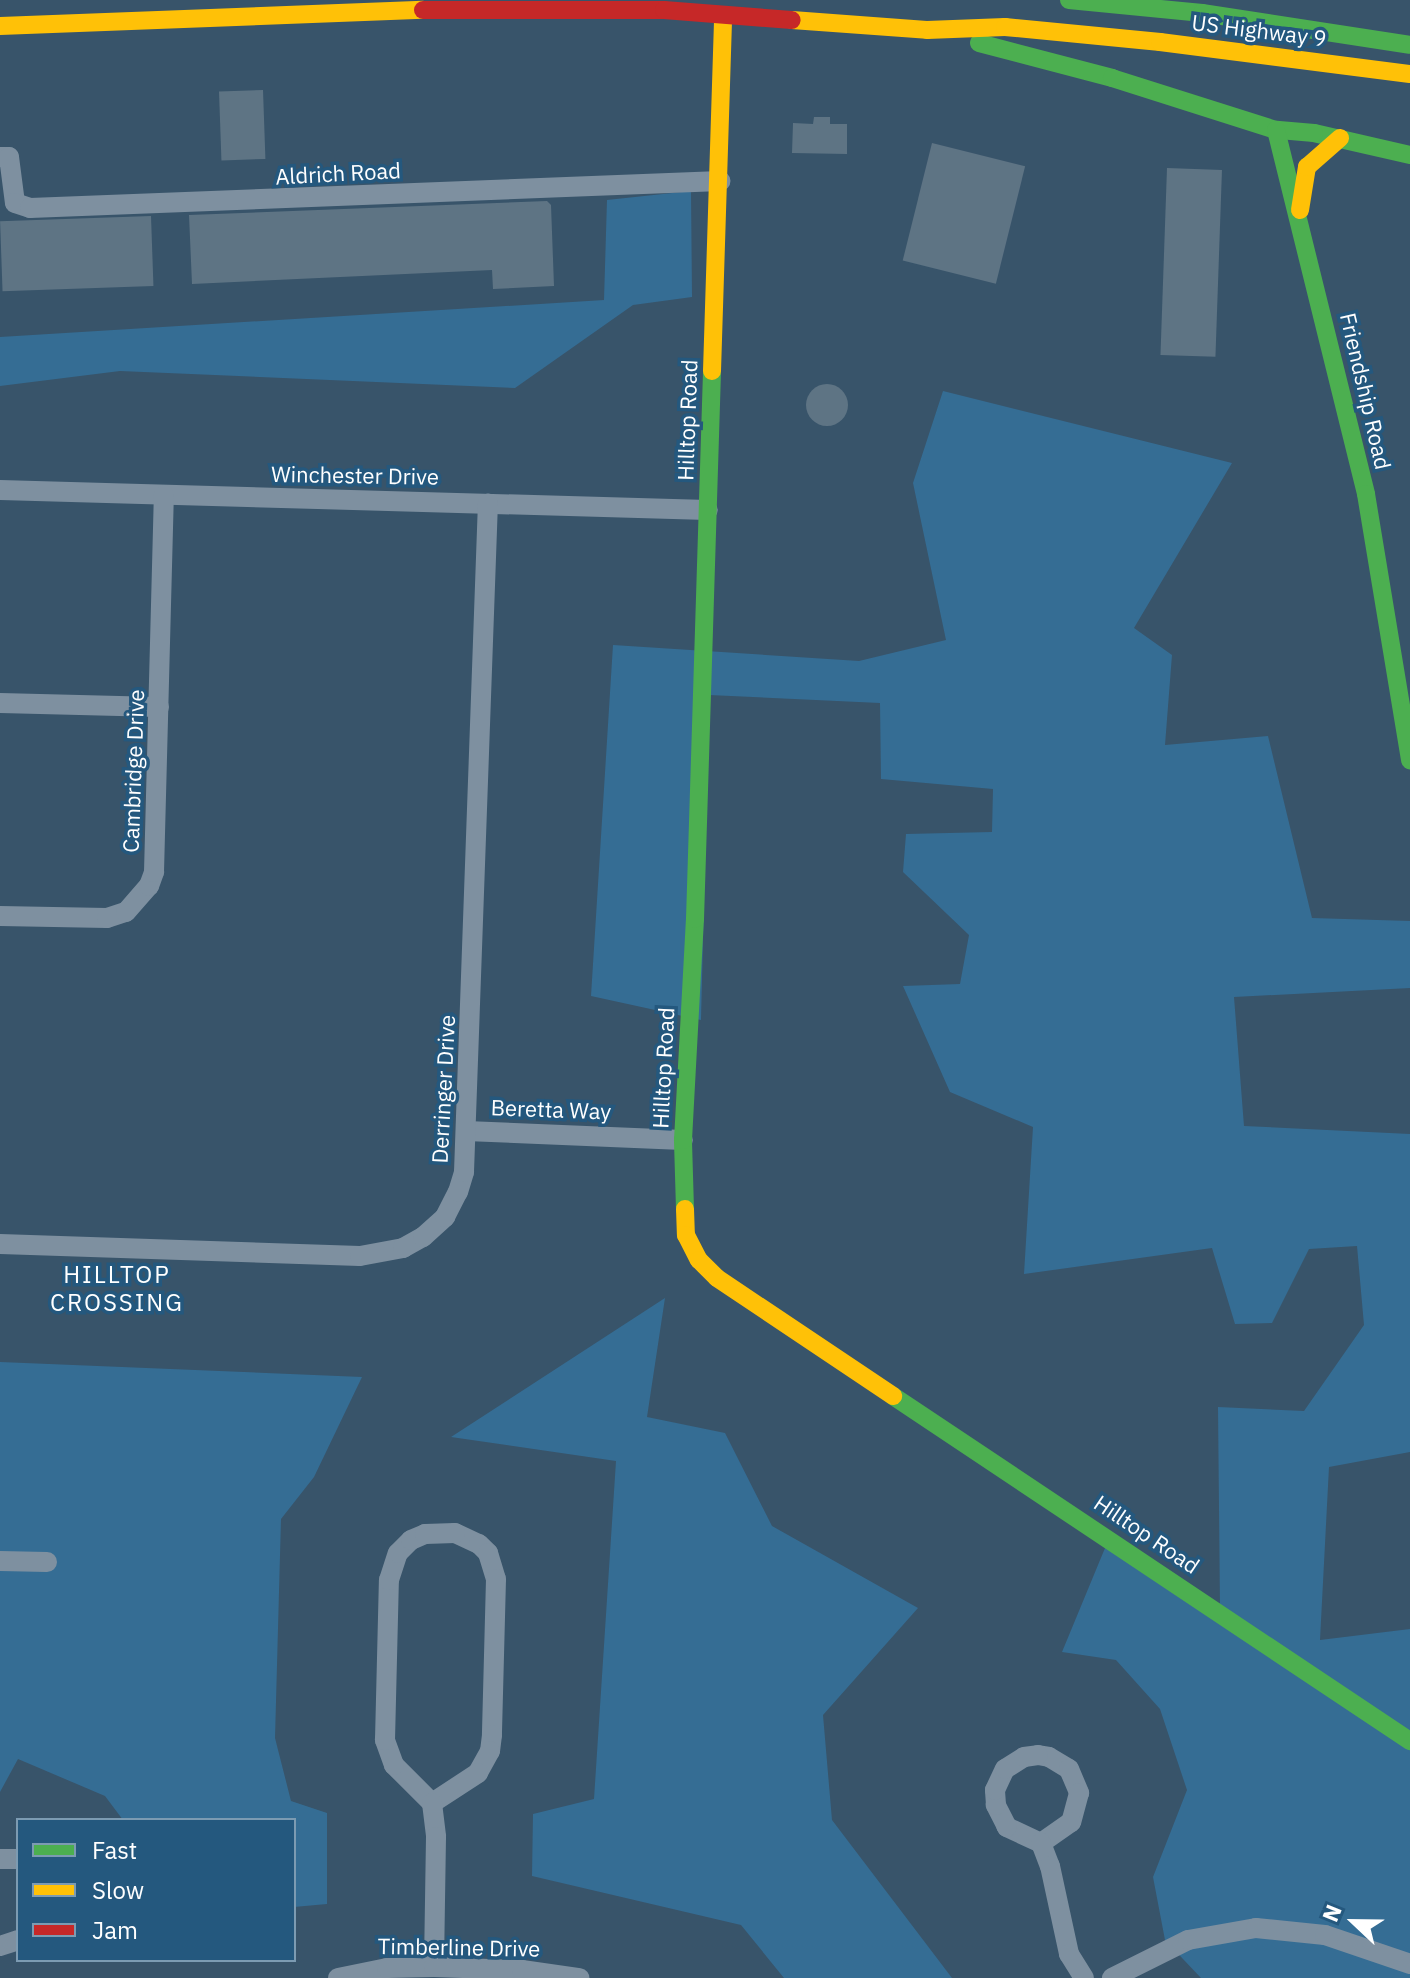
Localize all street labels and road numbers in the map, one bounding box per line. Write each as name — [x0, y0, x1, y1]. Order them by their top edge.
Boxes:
street label: US Highway 9 — [1190, 9, 1328, 51]
street label: Aldrich Road — [275, 157, 401, 189]
street label: Friendship Road — [1335, 310, 1397, 472]
street label: Hilltop Road — [672, 359, 702, 481]
street label: Winchester Drive — [271, 460, 439, 490]
street label: Cambridge Drive — [117, 689, 149, 853]
street label: Hilltop Road — [647, 1007, 679, 1129]
street label: Derringer Drive — [426, 1014, 460, 1164]
street label: Beretta Way — [490, 1094, 612, 1124]
street label: Hilltop Road — [1089, 1489, 1205, 1579]
street label: Timberline Drive — [378, 1932, 540, 1962]

